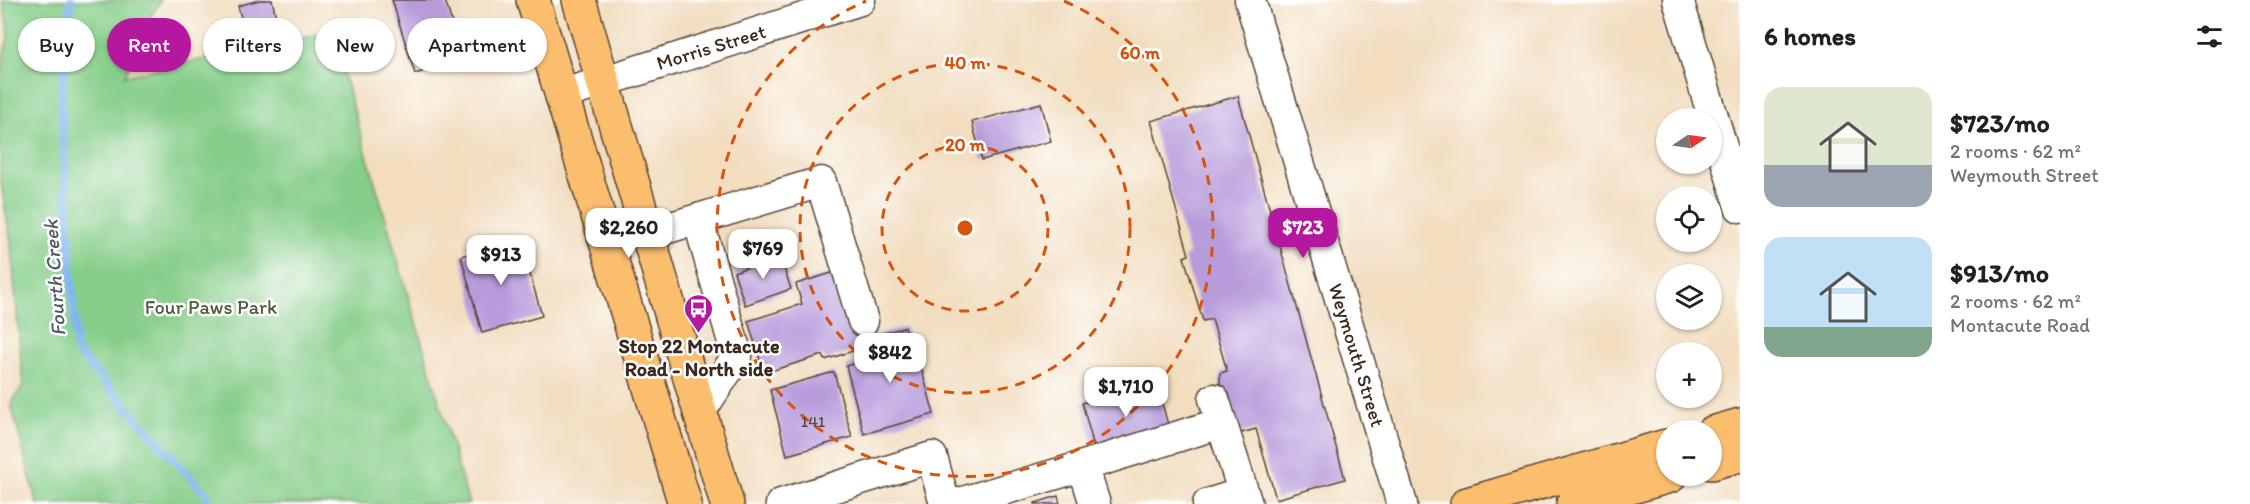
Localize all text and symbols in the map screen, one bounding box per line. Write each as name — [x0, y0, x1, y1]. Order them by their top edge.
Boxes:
chip: Buy — [18, 18, 95, 72]
chip: Rent — [107, 18, 191, 72]
chip: Filters — [203, 18, 303, 72]
chip: New — [315, 18, 395, 72]
chip: Apartment — [407, 18, 547, 72]
street label: Morris Street — [653, 19, 769, 75]
text: 6 homes — [1764, 20, 1856, 52]
icon: filters — [2193, 20, 2226, 53]
text: 60 m — [1120, 42, 1161, 64]
text: 40 m — [944, 52, 986, 74]
text: $723/mo — [1950, 107, 2050, 139]
north arrow — [1656, 108, 1722, 174]
map controls — [1656, 108, 1722, 486]
icon: home — [1812, 111, 1884, 183]
text: 20 m — [945, 134, 986, 156]
text: 2 rooms · 62 m² — [1950, 139, 2081, 163]
text: Weymouth Street — [1950, 163, 2099, 187]
button: locate — [1656, 186, 1722, 252]
pin: $2,260 — [580, 208, 678, 259]
pin: $723 — [1267, 208, 1339, 259]
text: $2,260 — [600, 215, 658, 239]
text: $723 — [1282, 215, 1324, 239]
water label: Fourth Creek — [37, 218, 71, 337]
centre of rings — [955, 218, 975, 238]
pin: $769 — [727, 229, 799, 280]
pin: $913 — [465, 235, 537, 286]
text: $769 — [742, 236, 784, 260]
text: $913 — [481, 242, 521, 266]
text: $913/mo — [1950, 257, 2049, 289]
icon: home — [1812, 261, 1884, 333]
button: layers — [1656, 264, 1722, 330]
street label: Weymouth Street — [1324, 280, 1390, 430]
text: 2 rooms · 62 m² — [1950, 289, 2081, 313]
bus stop icon: Stop 22 Montacute Road - North side — [683, 292, 715, 334]
park label: Four Paws Park — [145, 295, 277, 319]
text: Montacute Road — [1950, 313, 2090, 337]
pin: $842 — [854, 333, 926, 384]
place label: Stop 22 Montacute Road - North side — [618, 334, 780, 381]
text: $842 — [868, 340, 912, 364]
button: + — [1656, 342, 1722, 408]
pin: $1,710 — [1077, 367, 1175, 418]
text: $1,710 — [1098, 374, 1154, 398]
house number: 141 — [801, 412, 826, 431]
button: − — [1656, 420, 1722, 486]

